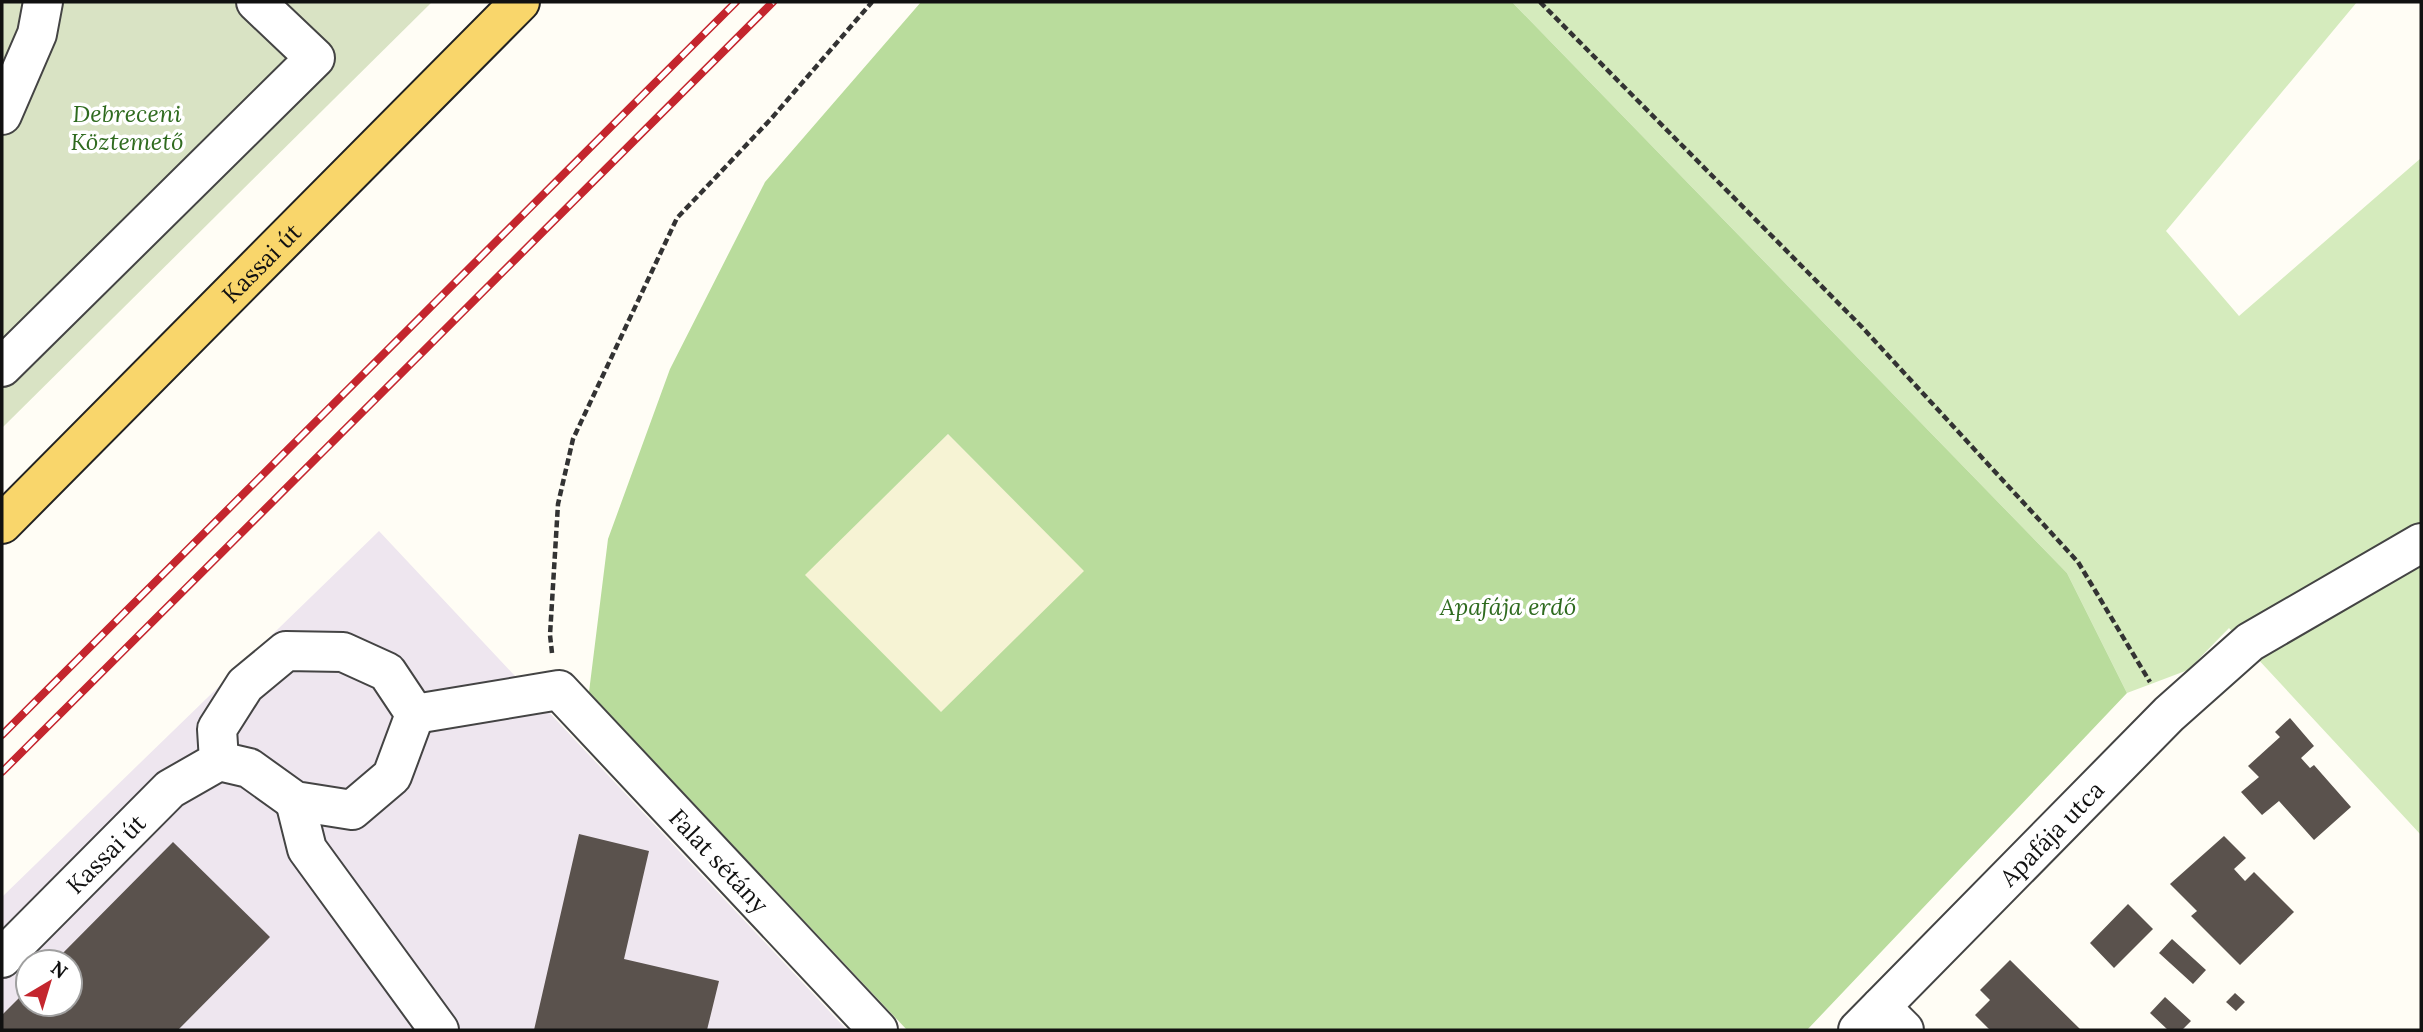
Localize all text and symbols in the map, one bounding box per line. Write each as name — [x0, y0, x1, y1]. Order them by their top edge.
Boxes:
park label: Debreceni Köztemető — [70, 98, 184, 157]
street label: Kassai út — [215, 216, 308, 309]
park label: Apafája erdő — [1439, 591, 1576, 622]
street label: Apafája utca — [1992, 774, 2110, 893]
street label: Falat sétány — [663, 802, 776, 920]
street label: Kassai út — [59, 807, 152, 900]
north arrow — [14, 948, 84, 1018]
text: N — [46, 956, 73, 984]

